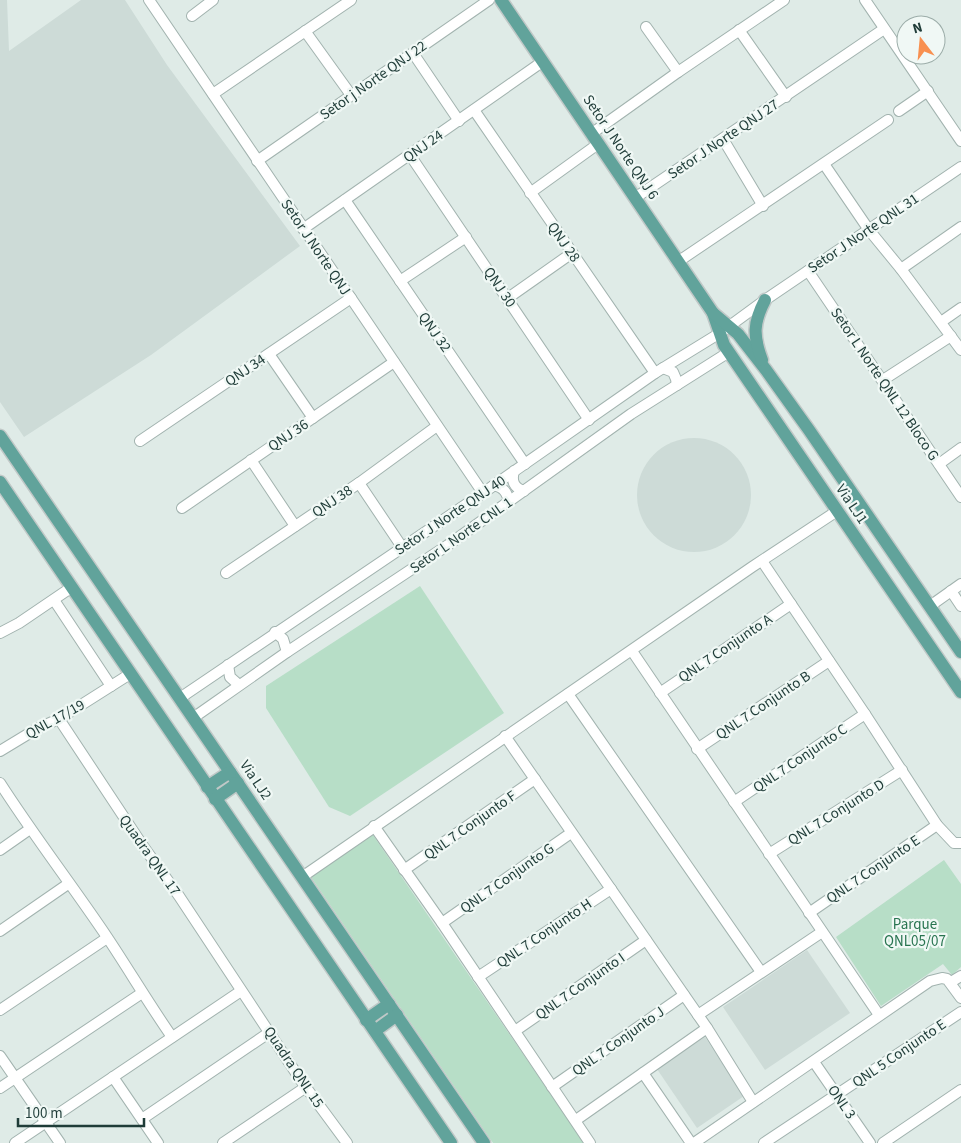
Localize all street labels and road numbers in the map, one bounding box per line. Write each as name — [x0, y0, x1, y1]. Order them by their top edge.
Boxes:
street label: Setor j Norte QNJ 22 — [316, 36, 431, 125]
street label: Setor J Norte QNJ 6 — [578, 91, 663, 204]
street label: Setor J Norte QNJ 27 — [664, 94, 783, 184]
street label: QNJ 24 — [399, 125, 448, 168]
street label: Setor J Norte QNL 31 — [804, 188, 923, 278]
street label: Setor J Norte QNJ — [276, 195, 356, 300]
street label: QNJ 28 — [542, 218, 585, 267]
street label: QNJ 30 — [478, 263, 521, 312]
street label: Setor L Norte QNL 12 Bloco G — [825, 304, 944, 465]
street label: QNJ 32 — [413, 308, 456, 357]
street label: QNJ 34 — [221, 349, 270, 392]
street label: QNJ 36 — [264, 414, 313, 457]
street label: Setor J Norte QNJ 40 — [391, 470, 510, 560]
street label: QNJ 38 — [308, 480, 357, 523]
street label: Via LJ1 — [831, 480, 873, 528]
street label: Setor L Norte CNL 1 — [406, 492, 517, 579]
street label: QNL 7 Conjunto A — [674, 609, 777, 688]
street label: QNL 7 Conjunto B — [712, 666, 815, 745]
street label: QNL 17/19 — [22, 694, 89, 744]
street label: QNL 7 Conjunto C — [749, 719, 852, 798]
street label: Via LJ2 — [235, 756, 277, 804]
street label: QNL 7 Conjunto D — [784, 774, 889, 851]
street label: QNL 7 Conjunto F — [420, 785, 521, 865]
street label: Quadra QNL 17 — [114, 811, 185, 900]
street label: QNL 7 Conjunto E — [822, 830, 925, 909]
street label: QNL 7 Conjunto G — [456, 838, 559, 919]
street label: QNL 7 Conjunto H — [492, 894, 596, 973]
street label: QNL 7 Conjunto I — [531, 948, 629, 1025]
street label: QNL 7 Conjunto J — [568, 1002, 669, 1081]
street label: QNL 5 Conjunto E — [848, 1014, 951, 1093]
street label: Quadra QNL 15 — [259, 1022, 329, 1112]
street label: ONL 3 — [822, 1081, 861, 1124]

